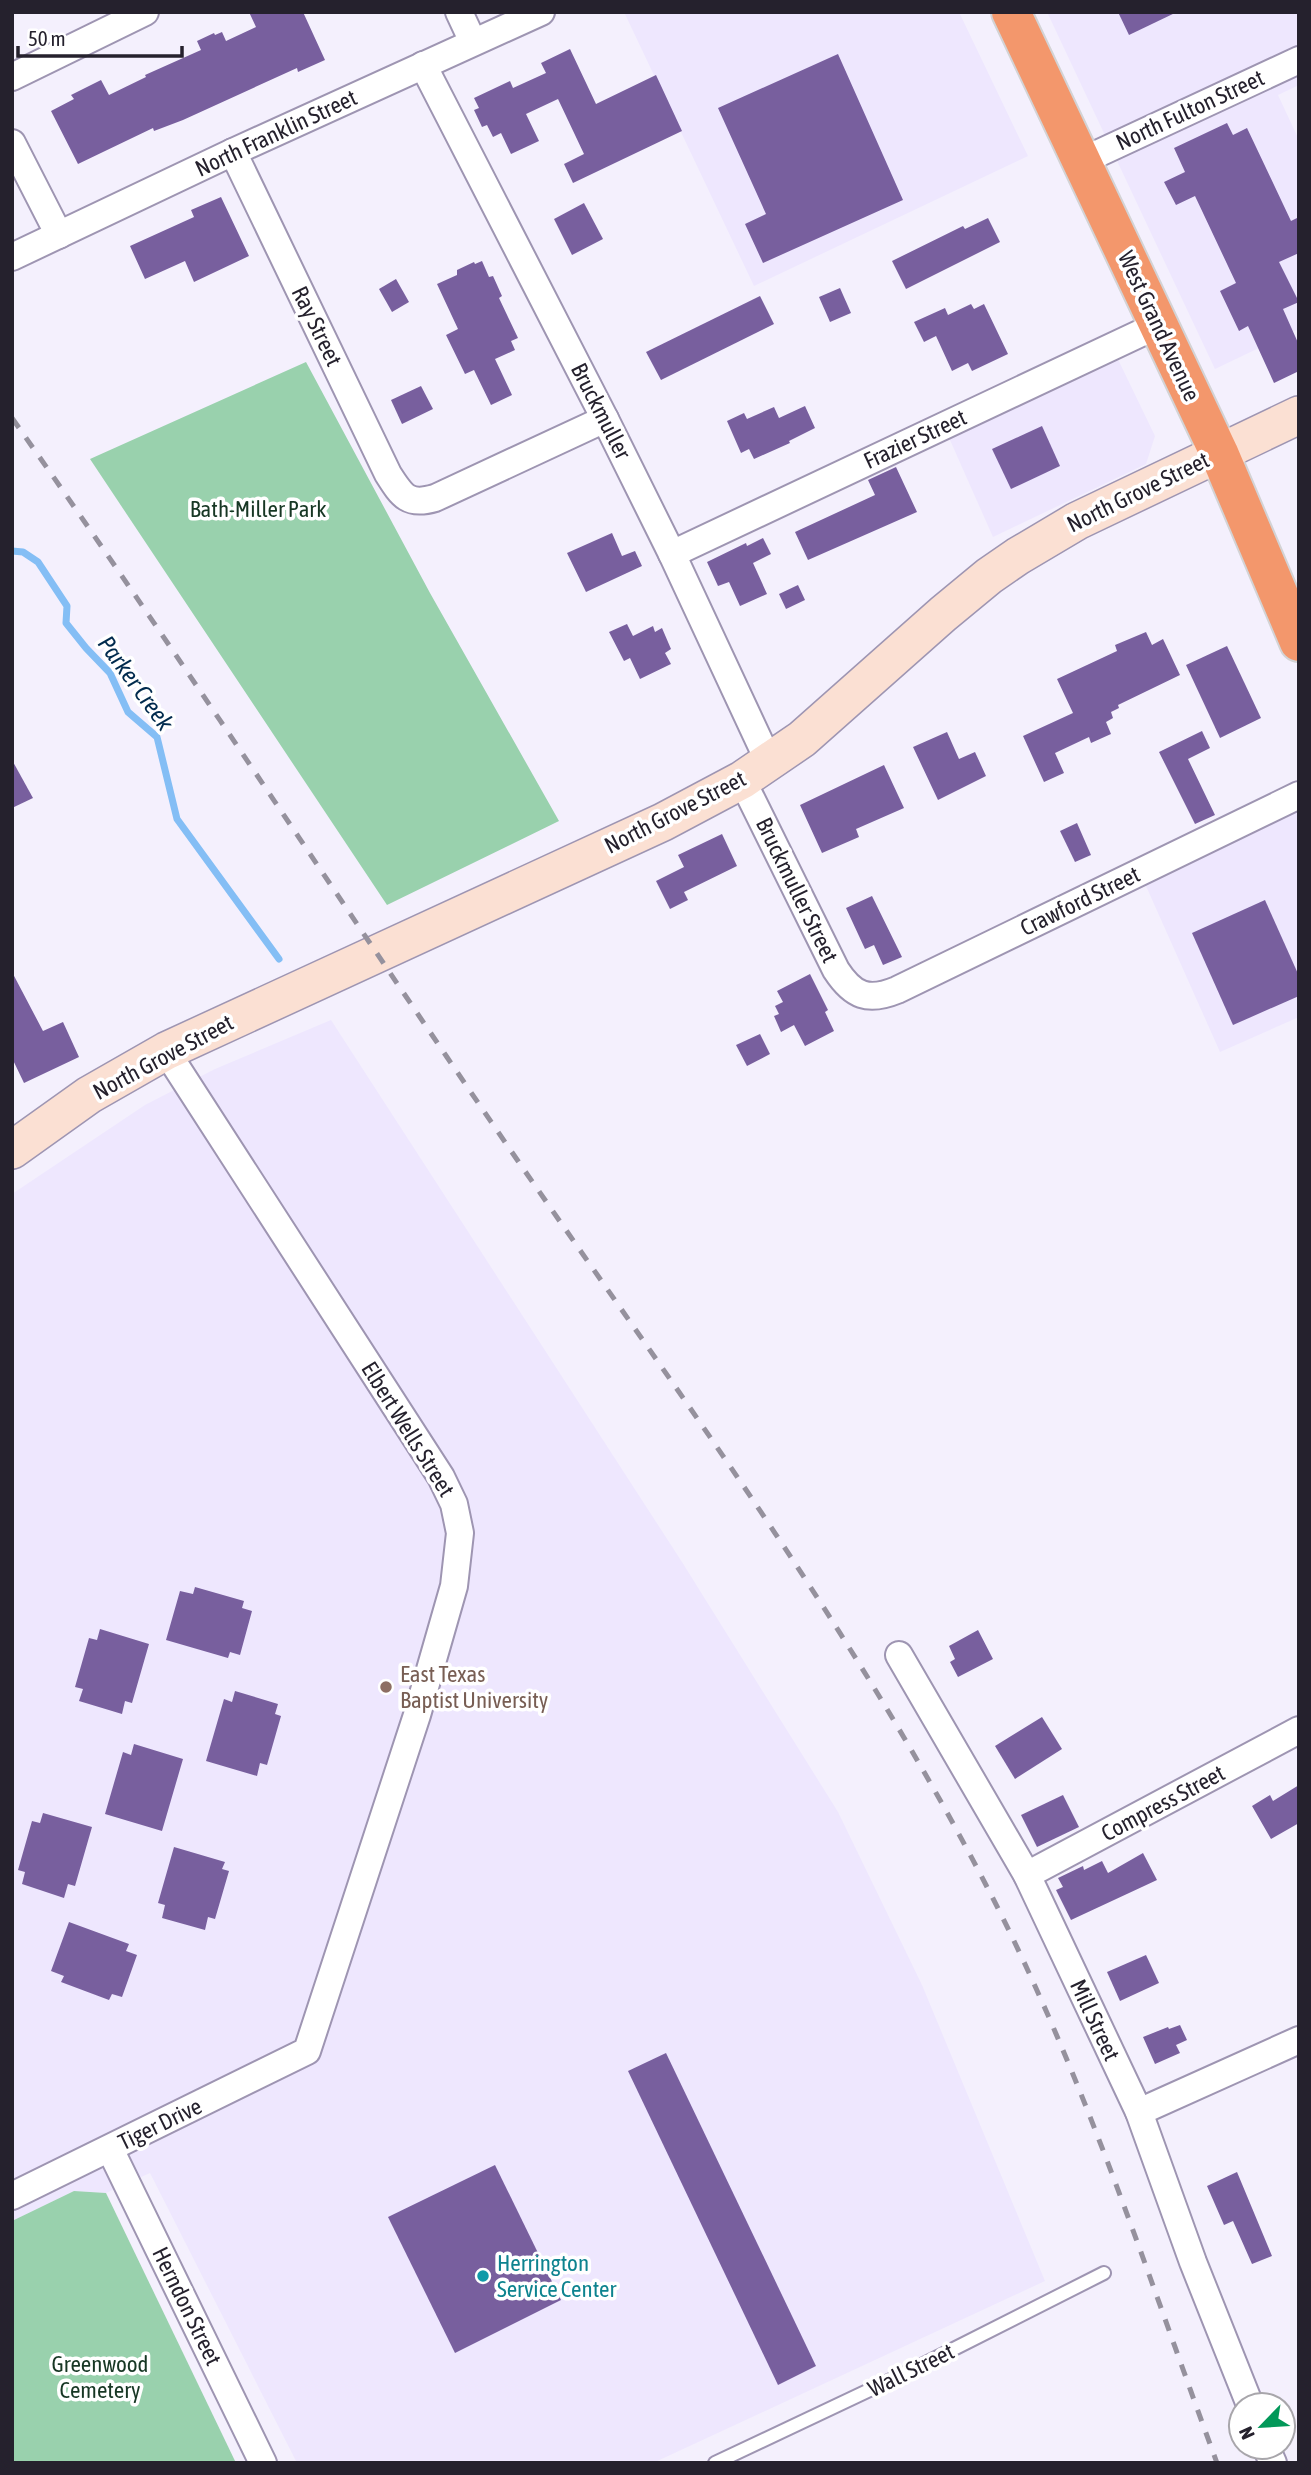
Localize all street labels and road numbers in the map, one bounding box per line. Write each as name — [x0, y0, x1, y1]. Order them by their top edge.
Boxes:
street label: North Fulton Street — [1112, 64, 1268, 156]
street label: North Franklin Street — [191, 84, 361, 182]
street label: West Grand Avenue — [1113, 247, 1205, 405]
street label: Ray Street — [287, 282, 347, 370]
street label: Bruckmuller — [566, 359, 637, 464]
street label: Frazier Street — [860, 404, 970, 474]
street label: North Grove Street — [1063, 446, 1213, 538]
street label: North Grove Street — [600, 765, 750, 859]
street label: Bruckmuller Street — [751, 813, 843, 967]
street label: Crawford Street — [1016, 861, 1144, 941]
street label: North Grove Street — [89, 1009, 237, 1105]
street label: Elbert Wells Street — [356, 1357, 460, 1501]
street label: Compress Street — [1097, 1760, 1229, 1846]
street label: Mill Street — [1065, 1975, 1125, 2065]
street label: Tiger Drive — [114, 2093, 206, 2155]
street label: Herndon Street — [147, 2243, 227, 2369]
street label: Wall Street — [864, 2338, 958, 2402]

